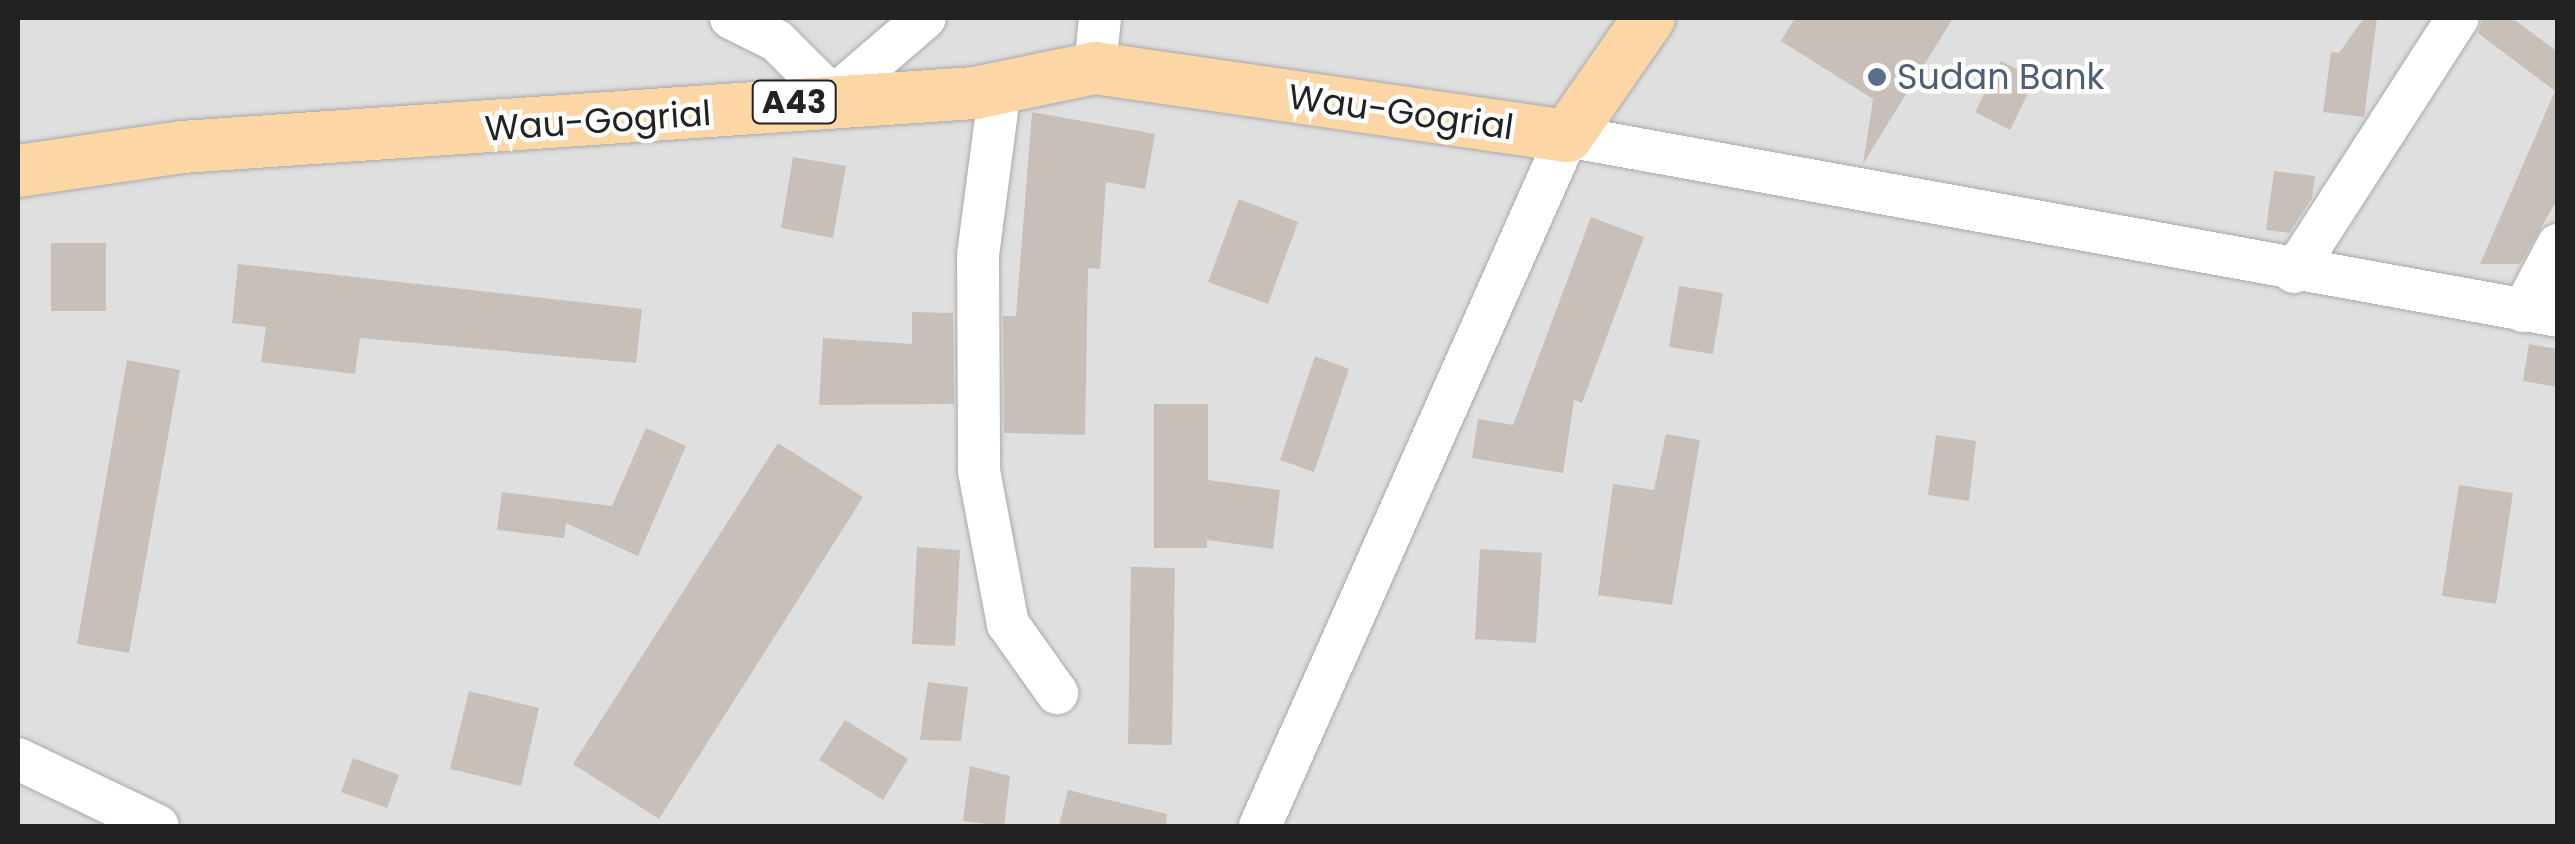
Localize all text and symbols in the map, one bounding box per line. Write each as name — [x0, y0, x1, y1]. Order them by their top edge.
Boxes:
place label: Sudan Bank — [1897, 56, 2105, 98]
marker: Sudan Bank — [1866, 66, 1888, 88]
road number: A43 — [752, 75, 836, 129]
street label: Wau-Gogrial — [1286, 75, 1516, 149]
street label: Wau-Gogrial — [483, 92, 713, 150]

